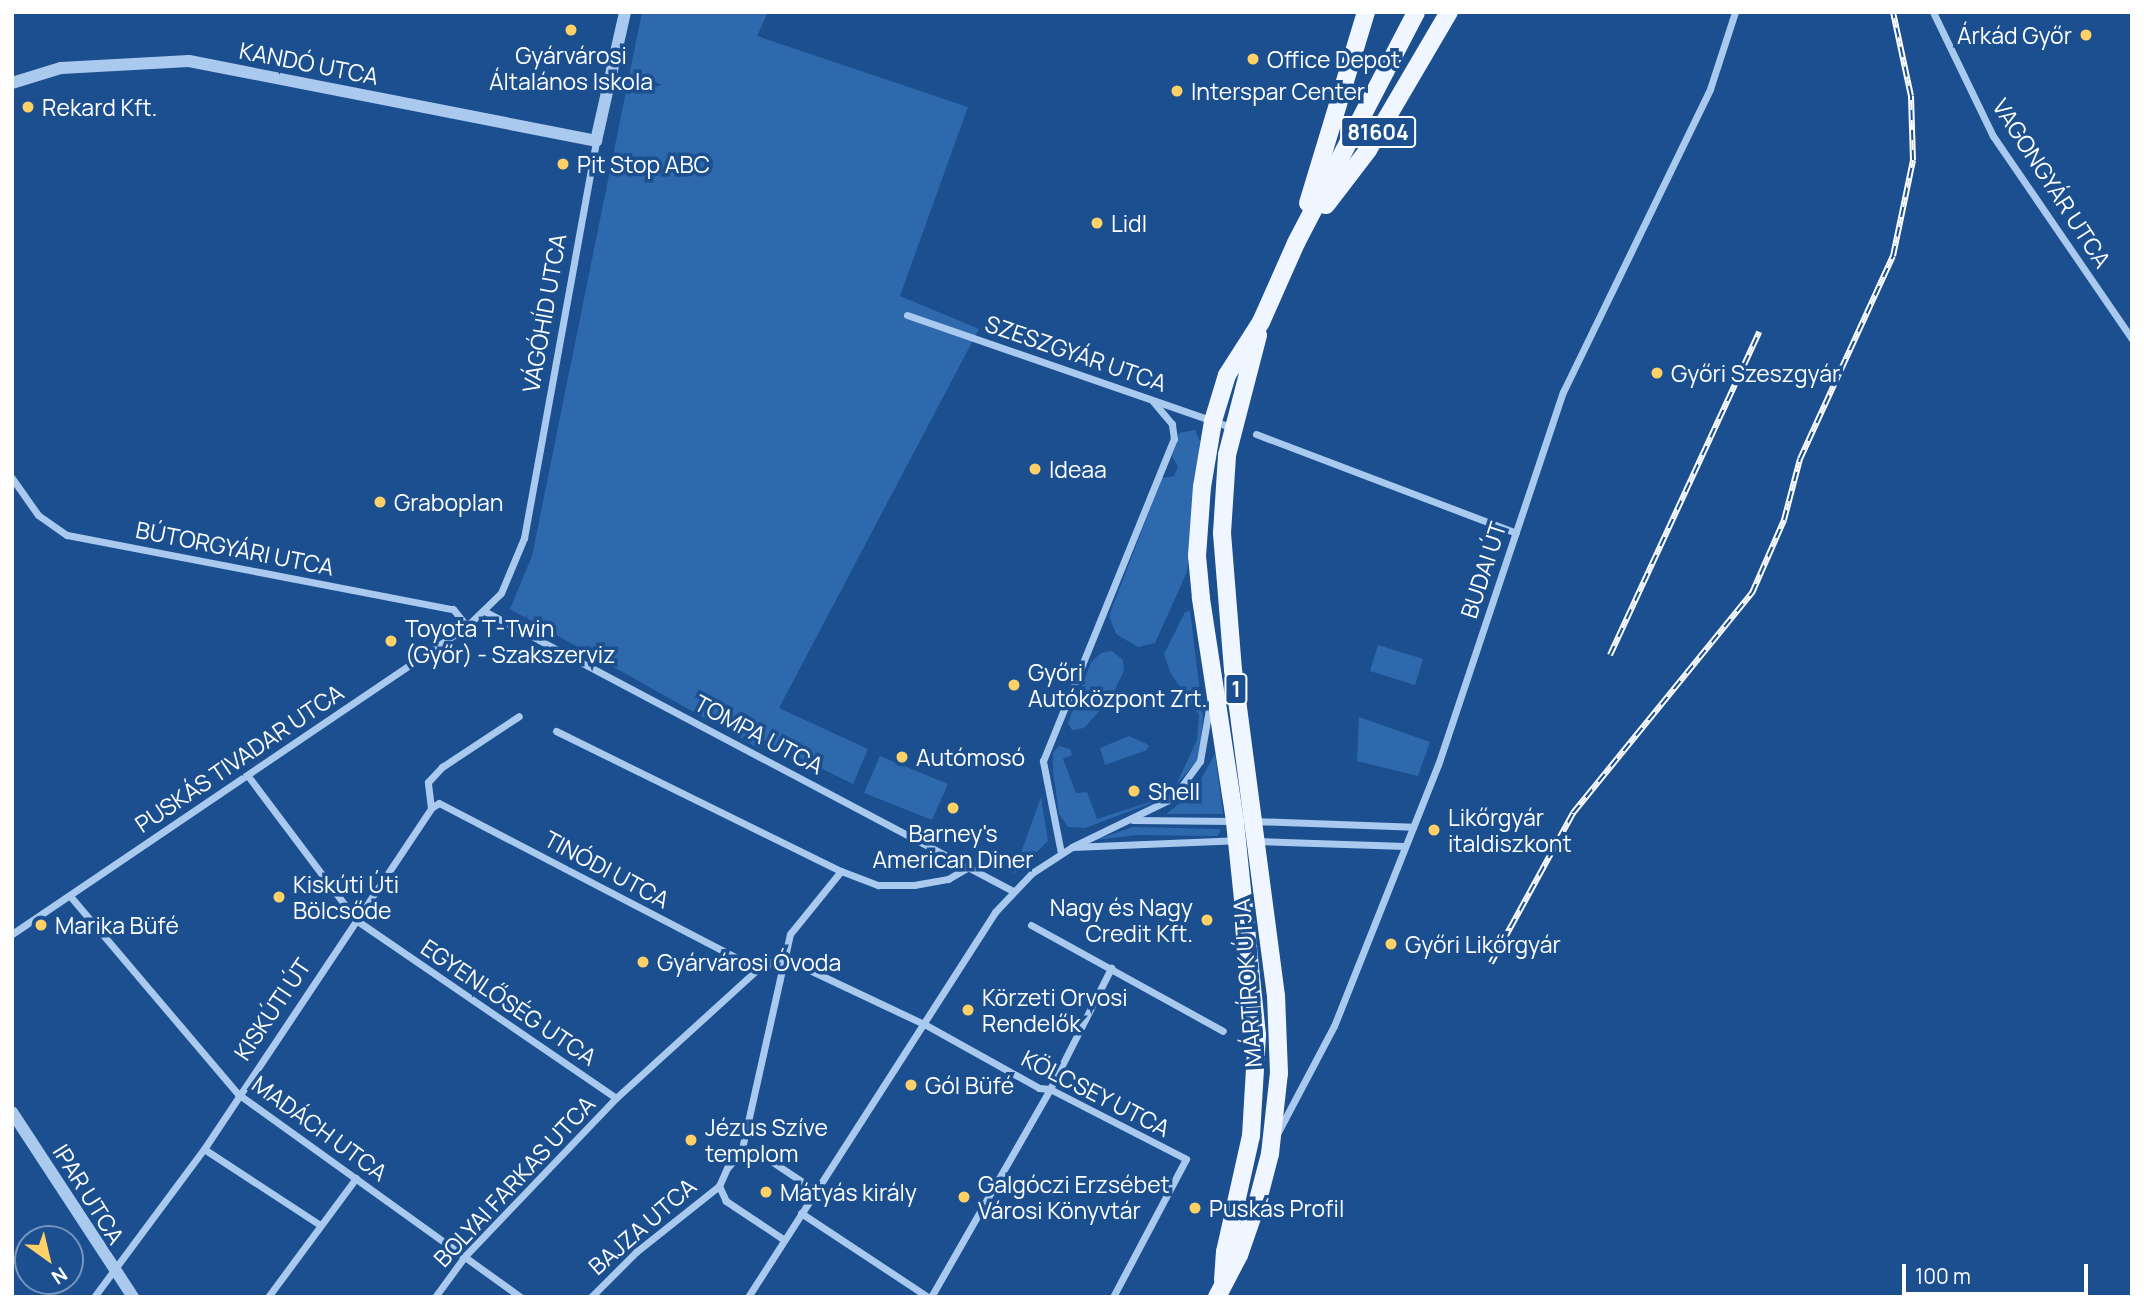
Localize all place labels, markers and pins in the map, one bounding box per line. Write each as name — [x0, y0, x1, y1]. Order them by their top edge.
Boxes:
place label: Árkád Győr — [1957, 21, 2072, 49]
marker: Gyárvárosi Általános Iskola — [563, 22, 579, 38]
marker: Árkád Győr — [2078, 27, 2094, 43]
place label: Gyárvárosi Általános Iskola — [489, 41, 653, 95]
place label: Office Depot — [1267, 45, 1400, 73]
marker: Office Depot — [1245, 51, 1261, 67]
place label: Interspar Center — [1191, 77, 1365, 105]
marker: Interspar Center — [1169, 83, 1185, 99]
place label: Rekard Kft. — [42, 93, 157, 121]
marker: Rekard Kft. — [20, 99, 36, 115]
place label: Pit Stop ABC — [577, 150, 710, 178]
marker: Pit Stop ABC — [555, 156, 571, 172]
place label: Lidl — [1111, 209, 1147, 237]
marker: Lidl — [1089, 215, 1105, 231]
place label: Győri Szeszgyár — [1671, 359, 1840, 387]
marker: Győri Szeszgyár — [1649, 365, 1665, 381]
place label: Ideaa — [1049, 455, 1107, 483]
marker: Ideaa — [1027, 461, 1043, 477]
place label: Graboplan — [394, 488, 503, 516]
marker: Graboplan — [372, 494, 388, 510]
place label: Toyota T-Twin (Győr) - Szakszerviz — [405, 614, 615, 668]
marker: Toyota T-Twin (Győr) - Szakszerviz — [383, 633, 399, 649]
place label: Győri Autóközpont Zrt. — [1028, 658, 1207, 712]
marker: Győri Autóközpont Zrt. — [1006, 677, 1022, 693]
place label: Autómosó — [916, 743, 1025, 771]
marker: Autómosó — [894, 749, 910, 765]
place label: Shell — [1148, 777, 1200, 805]
marker: Shell — [1126, 783, 1142, 799]
marker: Barney's American Diner — [945, 800, 961, 816]
place label: Likőrgyár italdiszkont — [1448, 803, 1572, 857]
place label: Barney's American Diner — [873, 819, 1033, 873]
marker: Likőrgyár italdiszkont — [1426, 822, 1442, 838]
place label: Kiskúti Úti Bölcsőde — [293, 870, 399, 924]
marker: Kiskúti Úti Bölcsőde — [271, 889, 287, 905]
place label: Nagy és Nagy Credit Kft. — [1050, 893, 1193, 947]
place label: Marika Büfé — [55, 911, 179, 939]
marker: Nagy és Nagy Credit Kft. — [1199, 912, 1215, 928]
marker: Marika Büfé — [33, 917, 49, 933]
place label: Győri Likőrgyár — [1405, 930, 1561, 958]
marker: Győri Likőrgyár — [1383, 936, 1399, 952]
place label: Gyárvárosi Óvoda — [657, 948, 841, 976]
marker: Gyárvárosi Óvoda — [635, 954, 651, 970]
place label: Körzeti Orvosi Rendelők — [982, 983, 1128, 1037]
marker: Körzeti Orvosi Rendelők — [960, 1002, 976, 1018]
place label: Gól Büfé — [925, 1071, 1014, 1099]
marker: Gól Büfé — [903, 1077, 919, 1093]
place label: Jézus Szíve templom — [705, 1113, 828, 1167]
marker: Jézus Szíve templom — [683, 1132, 699, 1148]
place label: Galgóczi Erzsébet Városi Könyvtár — [978, 1170, 1170, 1224]
place label: Mátyás király — [780, 1178, 917, 1206]
marker: Mátyás király — [758, 1184, 774, 1200]
marker: Galgóczi Erzsébet Városi Könyvtár — [956, 1189, 972, 1205]
place label: Puskás Profil — [1209, 1194, 1344, 1222]
marker: Puskás Profil — [1187, 1200, 1203, 1216]

